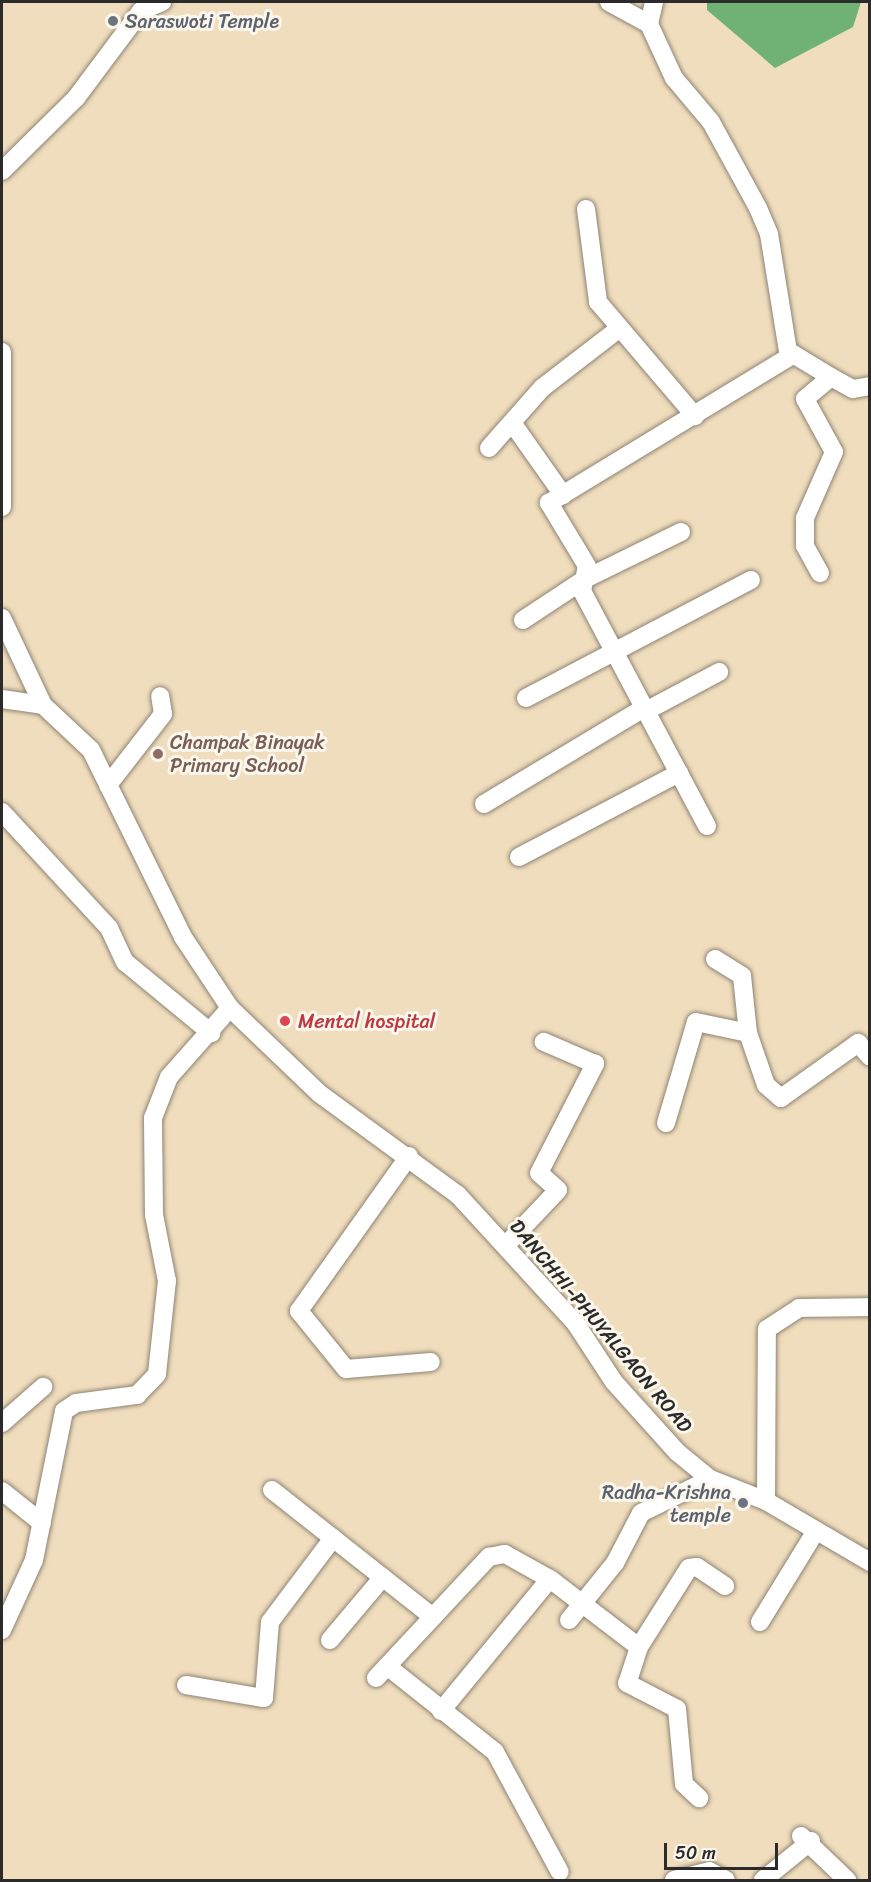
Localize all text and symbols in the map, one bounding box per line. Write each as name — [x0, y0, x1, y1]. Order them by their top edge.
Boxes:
place label: Saraswoti Temple — [125, 9, 280, 33]
marker: Saraswoti Temple — [106, 14, 120, 28]
place label: Champak Binayak Primary School — [170, 730, 325, 777]
marker: Champak Binayak Primary School — [151, 747, 165, 761]
place label: Mental hospital — [298, 1009, 435, 1033]
marker: Mental hospital — [276, 1012, 294, 1030]
street label: DANCHHI-PHUYALGAON ROAD — [505, 1215, 697, 1437]
place label: Radha-Krishna temple — [602, 1480, 731, 1527]
marker: Radha-Krishna temple — [736, 1496, 750, 1510]
scale bar — [667, 1831, 781, 1869]
text: 50 m — [675, 1837, 716, 1869]

